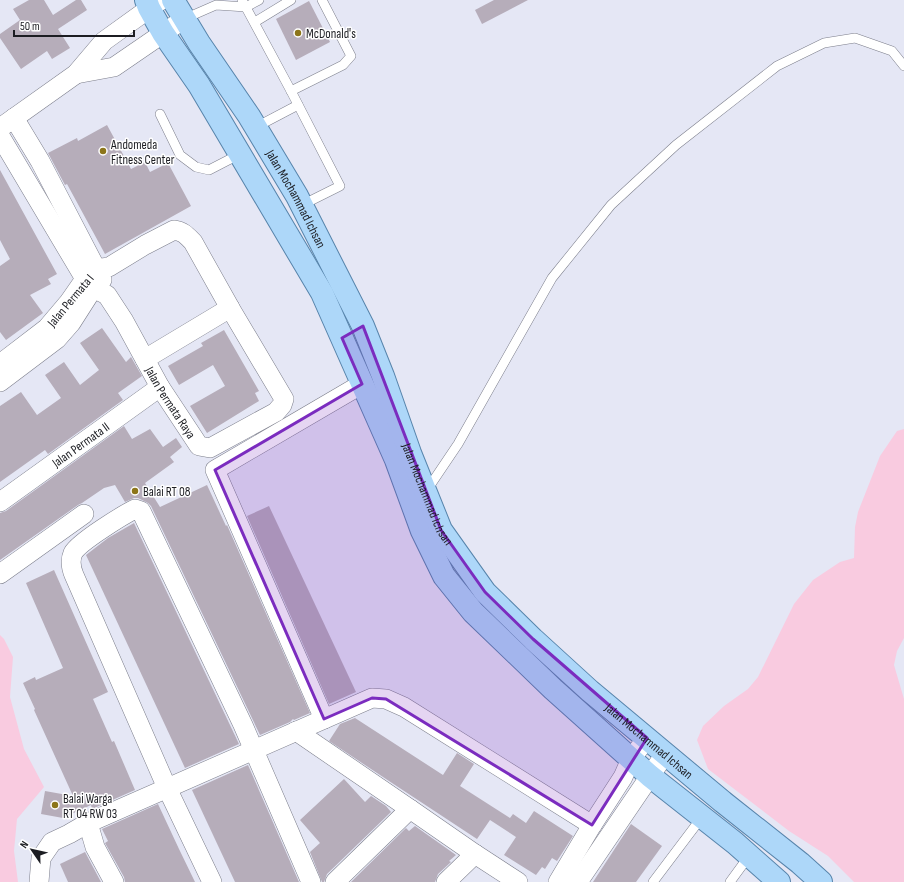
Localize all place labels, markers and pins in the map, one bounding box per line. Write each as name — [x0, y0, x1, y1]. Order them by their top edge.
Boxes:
place label: McDonald's — [306, 26, 356, 42]
marker: McDonald's — [293, 28, 303, 38]
place label: Andomeda Fitness Center — [110, 137, 175, 168]
marker: Andomeda Fitness Center — [98, 146, 108, 156]
place label: Balai RT 08 — [143, 484, 191, 500]
marker: Balai RT 08 — [130, 486, 140, 496]
place label: Balai Warga RT 04 RW 03 — [63, 791, 117, 822]
marker: Balai Warga RT 04 RW 03 — [50, 800, 60, 810]

